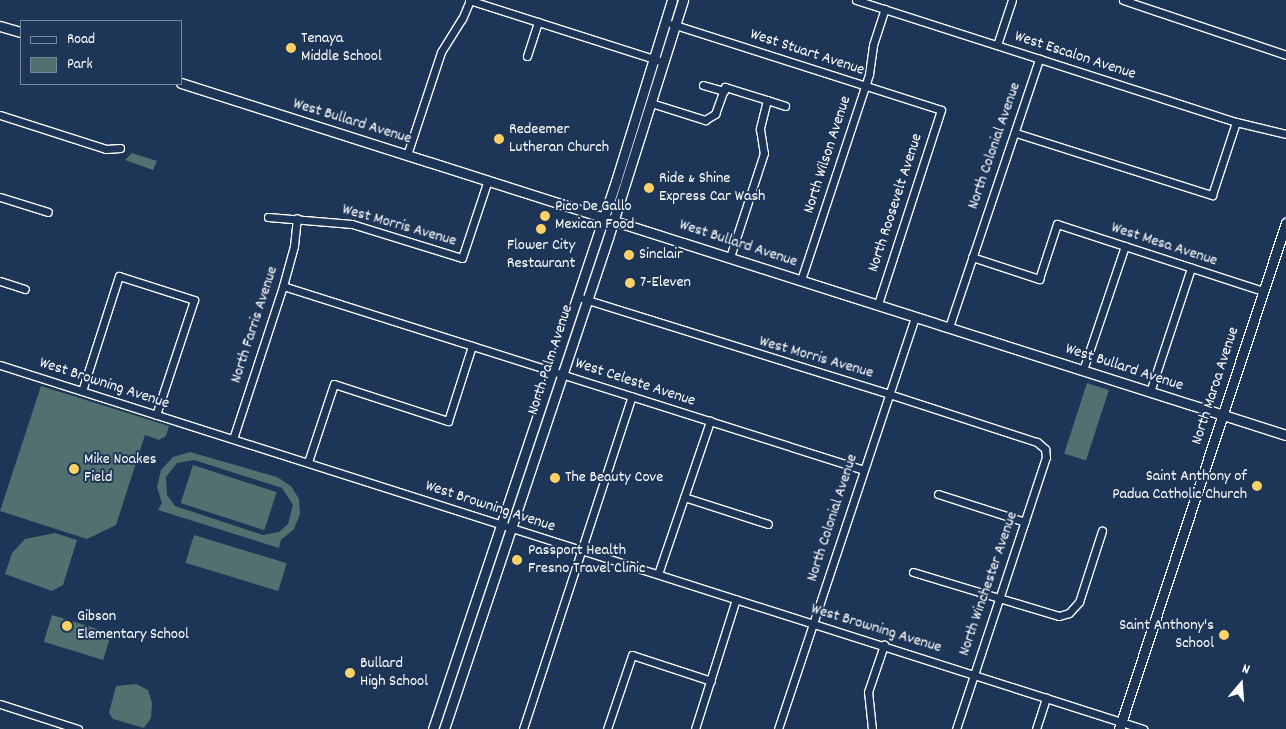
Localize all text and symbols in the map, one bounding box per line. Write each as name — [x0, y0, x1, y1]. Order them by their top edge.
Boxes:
legend — [20, 20, 182, 85]
street label: West Stuart Avenue — [747, 25, 867, 81]
street label: West Escalon Avenue — [1012, 27, 1138, 85]
text: Road — [67, 29, 95, 51]
place label: Tenaya Middle School — [301, 29, 382, 67]
marker: Tenaya Middle School — [285, 42, 297, 54]
text: Park — [67, 54, 93, 76]
street label: North Colonial Avenue — [964, 80, 1026, 212]
street label: North Wilson Avenue — [800, 94, 856, 216]
street label: West Bullard Avenue — [290, 95, 414, 149]
place label: Redeemer Lutheran Church — [509, 120, 609, 158]
street label: North Roosevelt Avenue — [865, 131, 927, 275]
marker: Redeemer Lutheran Church — [493, 133, 505, 145]
place label: Ride & Shine Express Car Wash — [659, 169, 765, 207]
marker: Ride & Shine Express Car Wash — [643, 182, 655, 194]
place label: Pico De Gallo Mexican Food — [555, 197, 634, 235]
street label: West Morris Avenue — [340, 201, 458, 251]
marker: Pico De Gallo Mexican Food — [539, 210, 551, 222]
street label: West Bullard Avenue — [677, 216, 799, 272]
street label: West Mesa Avenue — [1108, 219, 1220, 271]
marker: Flower City Restaurant — [535, 223, 547, 235]
place label: Flower City Restaurant — [507, 236, 575, 274]
place label: Sinclair — [639, 245, 683, 265]
marker: Sinclair — [623, 249, 635, 261]
street label: North Farris Avenue — [227, 264, 283, 386]
place label: 7-Eleven — [640, 273, 691, 293]
marker: 7-Eleven — [624, 277, 636, 289]
street label: North Palm Avenue — [524, 302, 578, 418]
street label: North Maroa Avenue — [1188, 325, 1244, 447]
street label: West Morris Avenue — [757, 333, 875, 383]
street label: West Bullard Avenue — [1063, 340, 1185, 396]
street label: West Browning Avenue — [37, 354, 171, 414]
street label: West Celeste Avenue — [572, 354, 698, 412]
place label: Mike Noakes Field — [84, 450, 156, 488]
street label: North Colonial Avenue — [803, 452, 863, 584]
marker: Mike Noakes Field — [68, 463, 80, 475]
place label: Saint Anthony of Padua Catholic Church — [1112, 467, 1247, 505]
place label: The Beauty Cove — [565, 468, 663, 488]
marker: The Beauty Cove — [549, 472, 561, 484]
street label: West Browning Avenue — [423, 477, 557, 537]
marker: Saint Anthony of Padua Catholic Church — [1251, 480, 1263, 492]
street label: North Winchester Avenue — [955, 509, 1023, 659]
place label: Passport Health Fresno Travel Clinic — [528, 541, 645, 579]
marker: Passport Health Fresno Travel Clinic — [510, 553, 524, 567]
street label: West Browning Avenue — [808, 600, 944, 658]
place label: Gibson Elementary School — [77, 607, 189, 645]
place label: Saint Anthony's School — [1119, 616, 1214, 654]
marker: Gibson Elementary School — [61, 620, 73, 632]
marker: Saint Anthony's School — [1218, 629, 1230, 641]
place label: Bullard High School — [360, 654, 428, 692]
north arrow — [1216, 659, 1266, 709]
text: N — [1239, 659, 1252, 680]
marker: Bullard High School — [344, 667, 356, 679]

